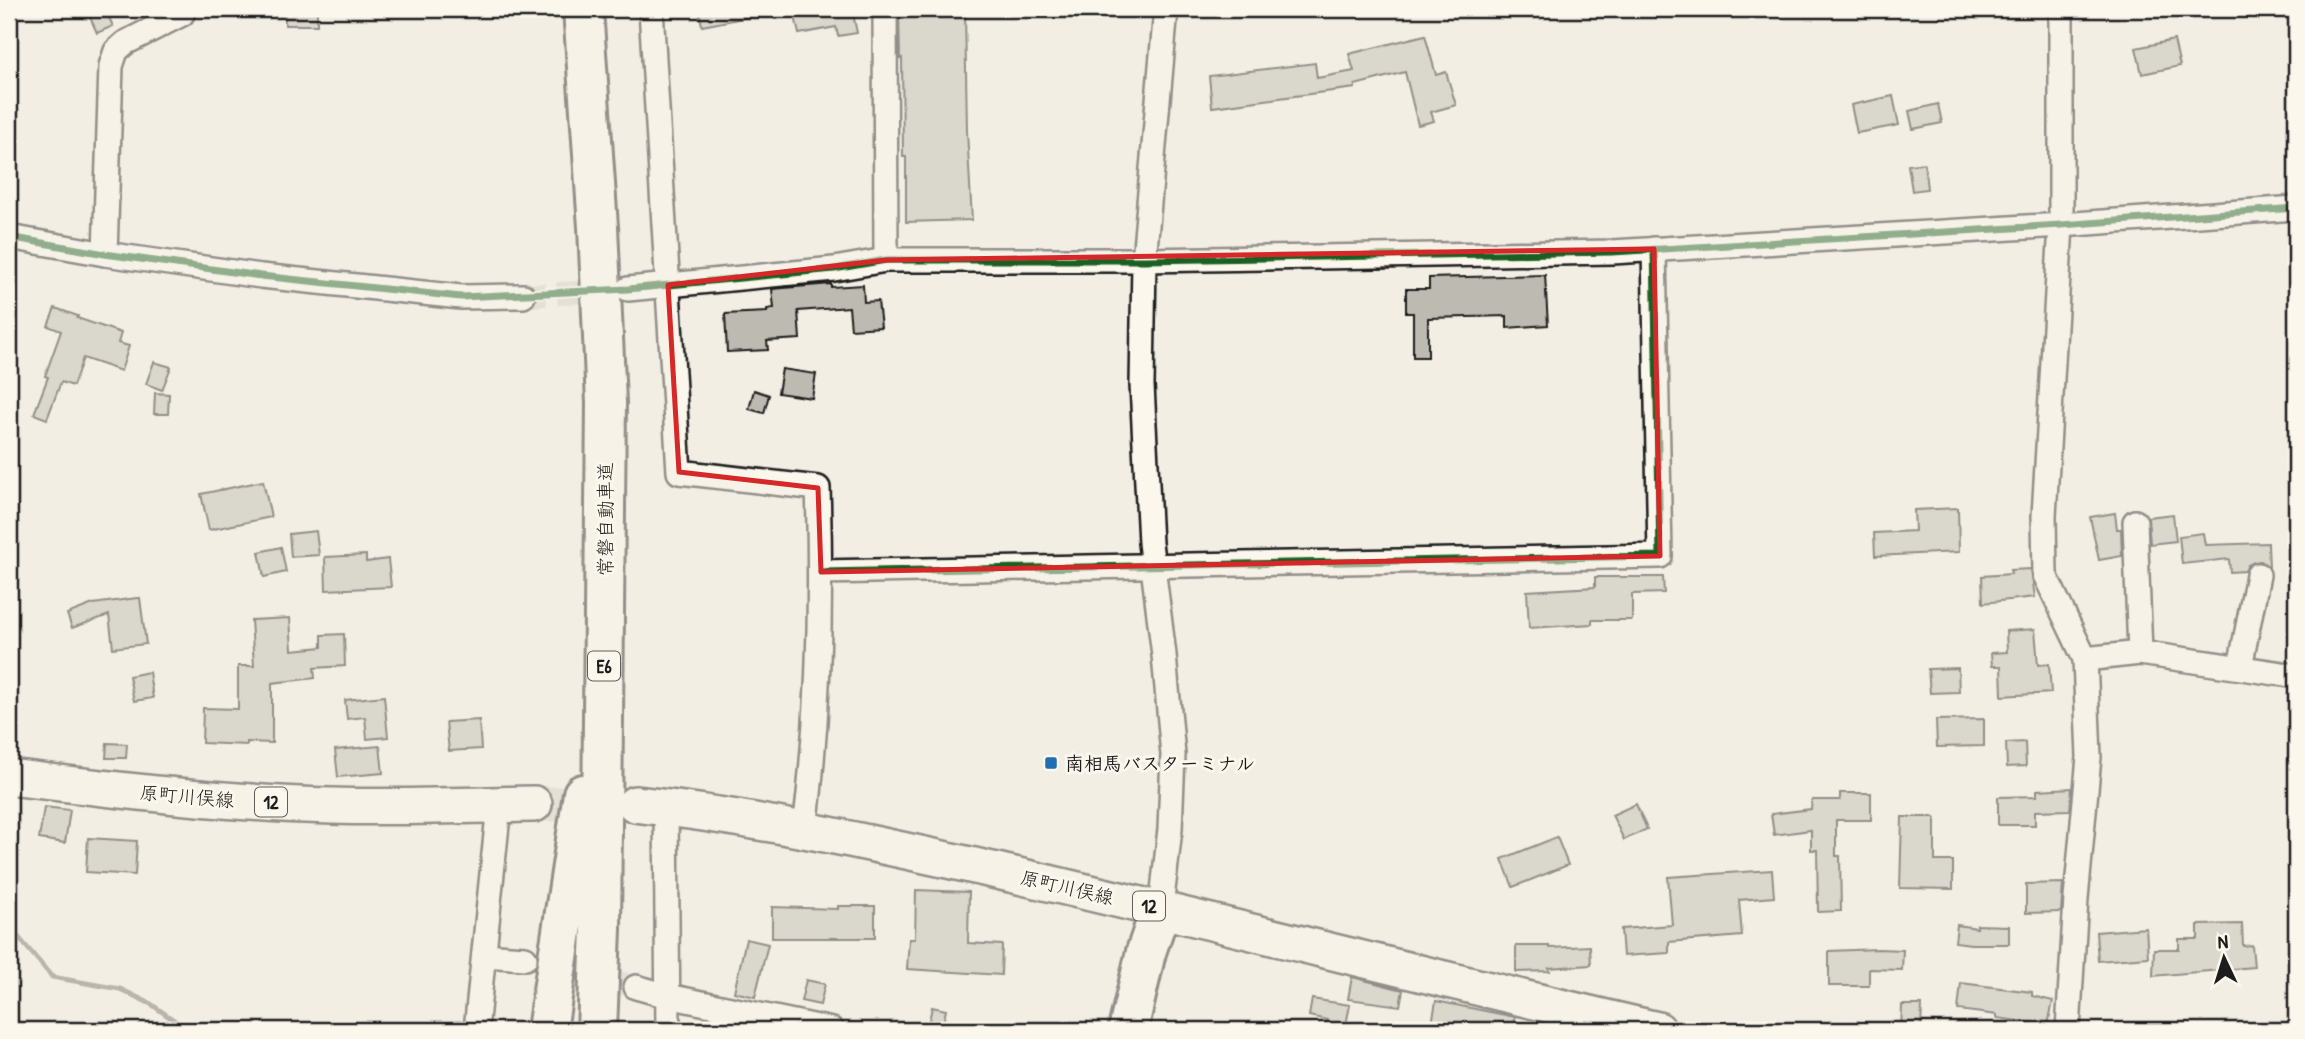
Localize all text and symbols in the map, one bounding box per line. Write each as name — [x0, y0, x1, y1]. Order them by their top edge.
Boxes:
street label: 常磐自動車道 — [592, 462, 618, 576]
road number: E6 — [588, 652, 620, 680]
place label: 南相馬バスターミナル — [1065, 750, 1255, 776]
marker: 南相馬バスターミナル — [1043, 755, 1059, 771]
street label: 原町川俣線 — [139, 779, 235, 813]
road number: 12 — [255, 788, 287, 816]
street label: 原町川俣線 — [1018, 864, 1116, 910]
road number: 12 — [1133, 891, 1165, 920]
north arrow — [2190, 923, 2260, 993]
text: N — [2217, 928, 2229, 954]

